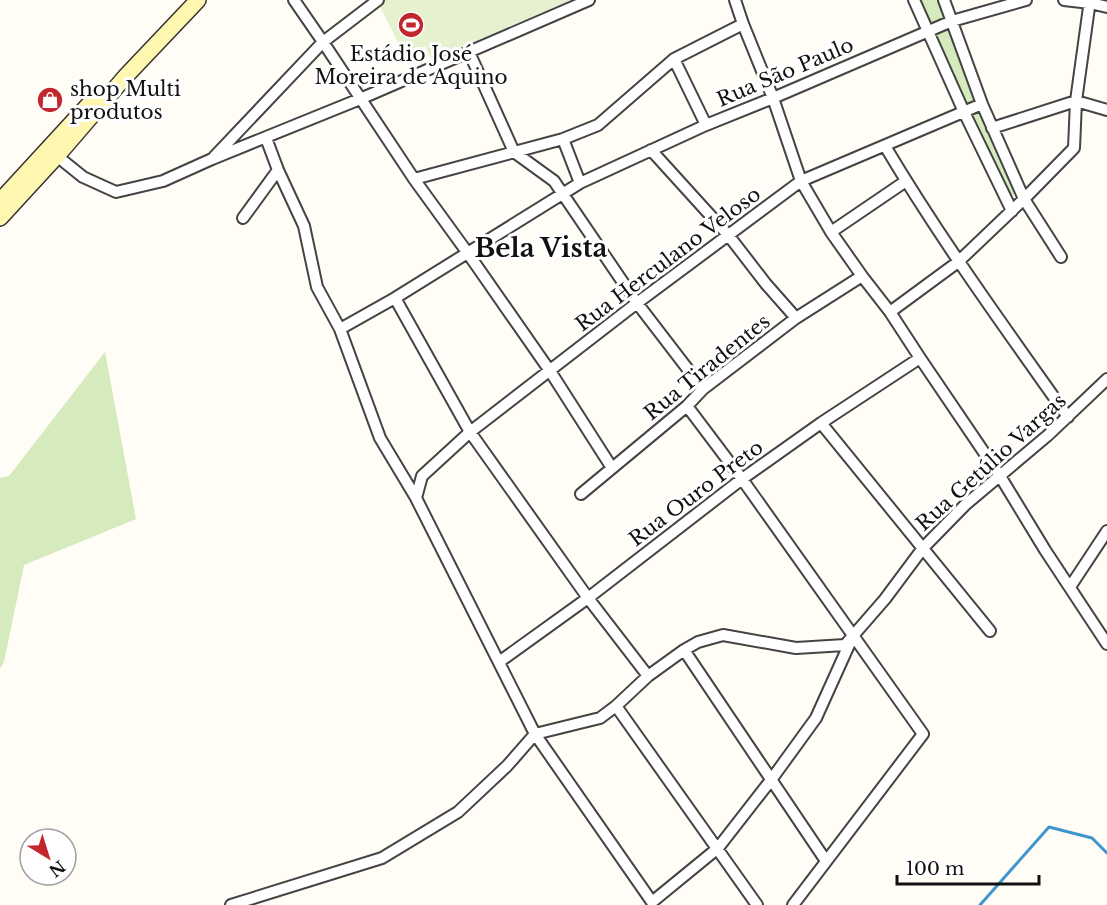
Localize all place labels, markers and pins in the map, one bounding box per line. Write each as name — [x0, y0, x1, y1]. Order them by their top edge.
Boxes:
sports icon: Estádio José Moreira de Aquino — [396, 10, 426, 40]
place label: Estádio José Moreira de Aquino — [314, 42, 508, 89]
place label: shop Multi produtos — [70, 77, 181, 124]
shop icon: shop Multi produtos — [35, 85, 65, 115]

